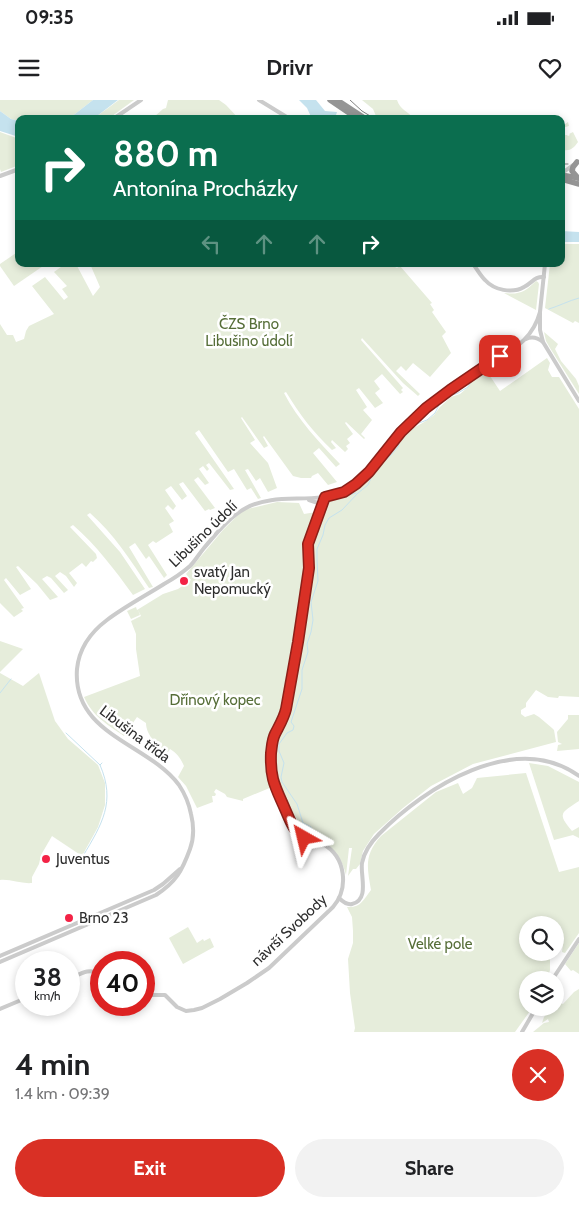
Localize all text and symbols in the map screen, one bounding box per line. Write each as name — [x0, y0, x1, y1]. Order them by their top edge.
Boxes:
text: 09:35 — [25, 6, 74, 29]
icon: menu — [15, 54, 43, 82]
text: Drivr — [266, 54, 313, 81]
icon: heart — [536, 54, 564, 82]
text: 880 m — [113, 132, 218, 175]
icon: right — [30, 135, 95, 200]
text: Antonína Procházky — [113, 175, 298, 202]
icon: left — [197, 230, 225, 258]
icon: ahead — [250, 230, 278, 258]
icon: ahead — [303, 230, 331, 258]
icon: right — [356, 230, 384, 258]
park label: ČZS Brno Libušino údolí — [205, 314, 293, 350]
pin — [479, 335, 521, 377]
icon: arrive — [486, 342, 514, 370]
street label: Libušino údolí — [165, 497, 241, 571]
place label: svatý Jan Nepomucký — [194, 563, 271, 598]
marker: svatý Jan Nepomucký — [178, 575, 190, 587]
park label: Dřínový kopec — [169, 691, 261, 709]
street label: Libušina třída — [96, 702, 174, 767]
position arrow — [277, 811, 329, 863]
place label: Juventus — [55, 850, 110, 868]
marker: Juventus — [40, 853, 52, 865]
street label: návrší Svobody — [247, 890, 331, 970]
place label: Brno 23 — [79, 909, 129, 927]
marker: Brno 23 — [63, 912, 75, 924]
map controls — [519, 916, 564, 1016]
button: search — [519, 916, 564, 961]
park label: Velké pole — [408, 935, 473, 953]
speed limit sign: 40 — [90, 951, 155, 1016]
text: 38 — [33, 962, 62, 992]
button: layers — [519, 971, 564, 1016]
text: km/h — [34, 988, 61, 1003]
text: 4 min — [15, 1046, 90, 1083]
button: close — [512, 1049, 564, 1101]
text: 1.4 km · 09:39 — [15, 1084, 110, 1103]
button: Exit — [15, 1139, 285, 1197]
button: Share — [295, 1139, 564, 1197]

